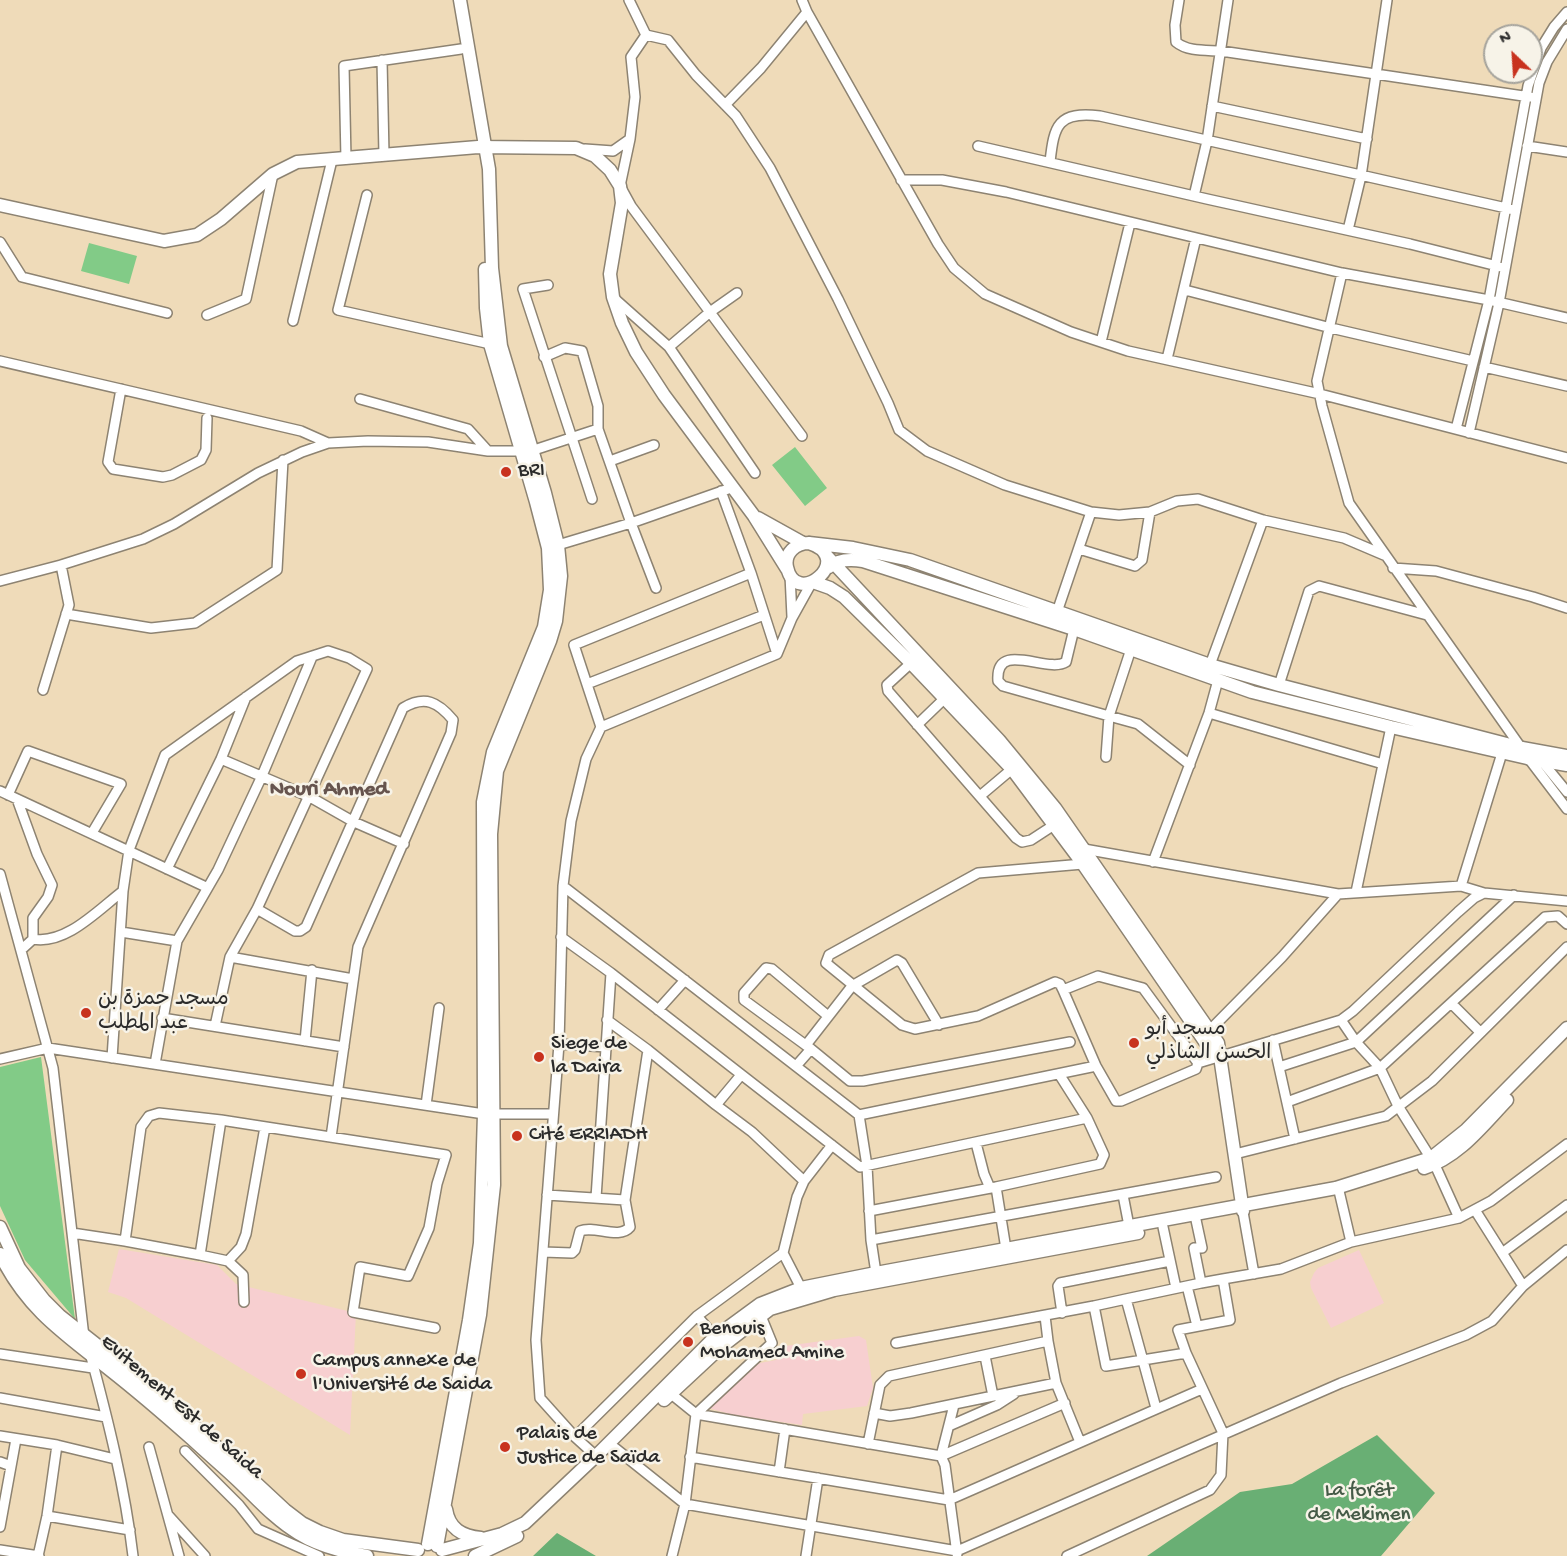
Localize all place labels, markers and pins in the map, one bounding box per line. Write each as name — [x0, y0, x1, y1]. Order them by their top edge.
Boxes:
place label: BRI — [518, 459, 545, 485]
marker: BRI — [499, 465, 513, 479]
place label: مسجد حمزة بن عبد المطلب — [98, 988, 229, 1038]
marker: مسجد حمزة بن عبد المطلب — [79, 1006, 93, 1020]
place label: مسجد أبو الحسن الشاذلي — [1146, 1018, 1271, 1068]
place label: Siege de la Daira — [551, 1032, 627, 1082]
marker: مسجد أبو الحسن الشاذلي — [1127, 1036, 1141, 1050]
marker: Siege de la Daira — [532, 1050, 546, 1064]
place label: Cité ERRIADH — [529, 1123, 648, 1149]
marker: Cité ERRIADH — [510, 1129, 524, 1143]
place label: Benouis Mohamed Amine — [700, 1317, 844, 1367]
marker: Benouis Mohamed Amine — [681, 1335, 695, 1349]
place label: Campus annexe de l'Université de Saida — [313, 1349, 492, 1399]
marker: Campus annexe de l'Université de Saida — [294, 1367, 308, 1381]
place label: Palais de Justice de Saïda — [517, 1422, 660, 1472]
marker: Palais de Justice de Saïda — [498, 1440, 512, 1454]

